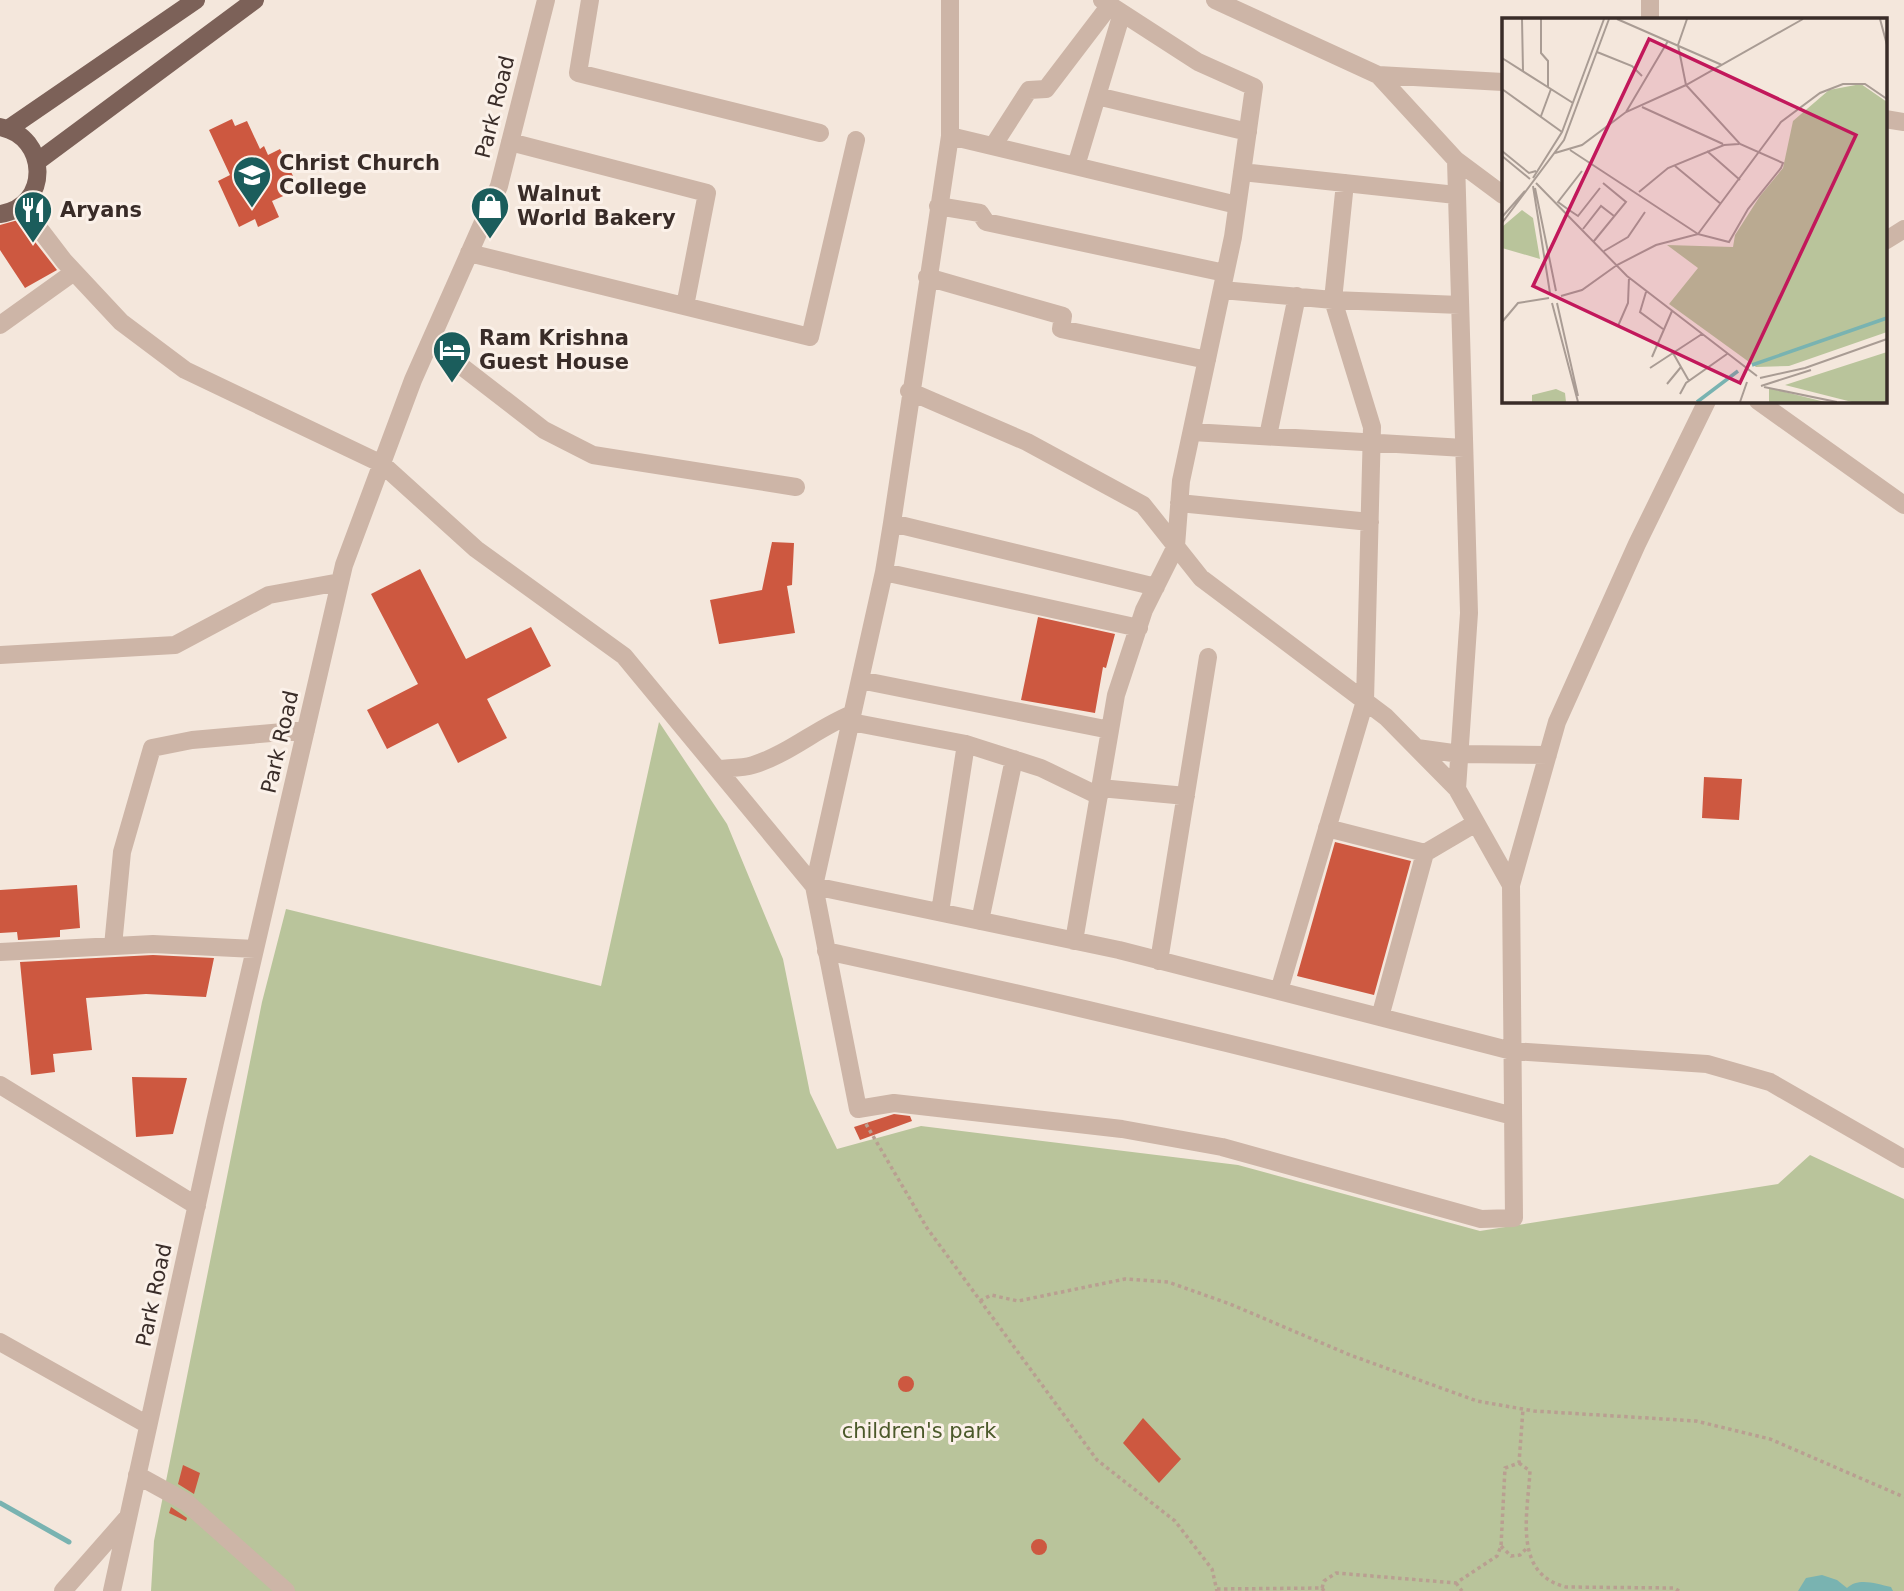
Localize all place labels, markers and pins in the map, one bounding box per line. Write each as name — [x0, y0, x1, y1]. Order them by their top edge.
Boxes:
place label: Christ Church College — [279, 151, 440, 199]
school or university icon: Christ Church College — [231, 154, 273, 209]
place label: Walnut World Bakery — [517, 182, 676, 230]
shop icon: Walnut World Bakery — [469, 185, 511, 240]
restaurant icon: Aryans — [12, 189, 54, 244]
place label: Aryans — [60, 198, 142, 222]
place label: Ram Krishna Guest House — [479, 326, 629, 374]
hotel icon: Ram Krishna Guest House — [431, 329, 473, 384]

